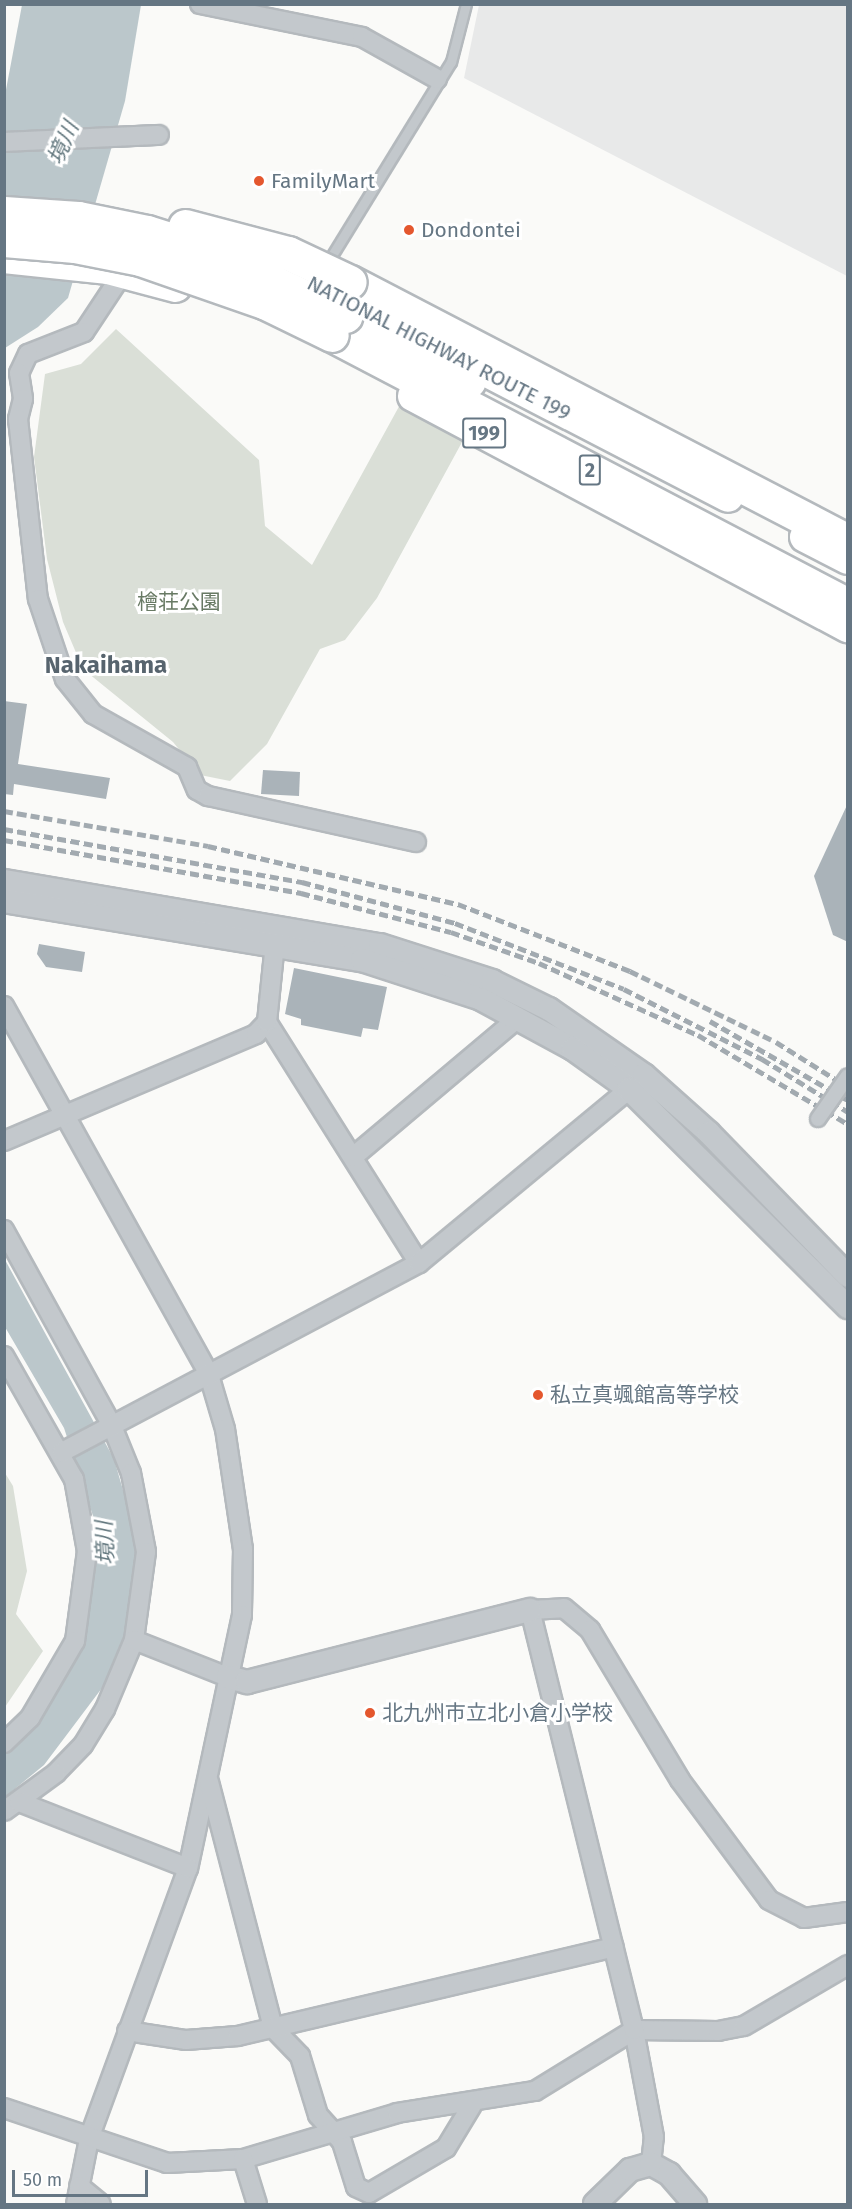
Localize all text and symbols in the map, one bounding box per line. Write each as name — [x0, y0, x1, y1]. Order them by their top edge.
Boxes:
water label: 境川 — [42, 118, 84, 168]
place label: FamilyMart — [271, 168, 375, 194]
marker: FamilyMart — [252, 174, 266, 188]
place label: Dondontei — [421, 217, 521, 243]
marker: Dondontei — [402, 223, 416, 237]
street label: NATIONAL HIGHWAY ROUTE 199 — [303, 270, 575, 426]
road number: 199 — [462, 416, 506, 450]
road number: 2 — [578, 453, 602, 487]
park label: 檜荘公園 — [137, 589, 221, 615]
district label: Nakaihama — [45, 652, 167, 680]
place label: 私立真颯館高等学校 — [550, 1382, 739, 1408]
marker: 私立真颯館高等学校 — [531, 1388, 545, 1402]
water label: 境川 — [91, 1520, 119, 1566]
place label: 北九州市立北小倉小学校 — [382, 1700, 613, 1726]
marker: 北九州市立北小倉小学校 — [363, 1706, 377, 1720]
scale bar — [15, 2158, 152, 2196]
text: 50 m — [23, 2169, 62, 2191]

